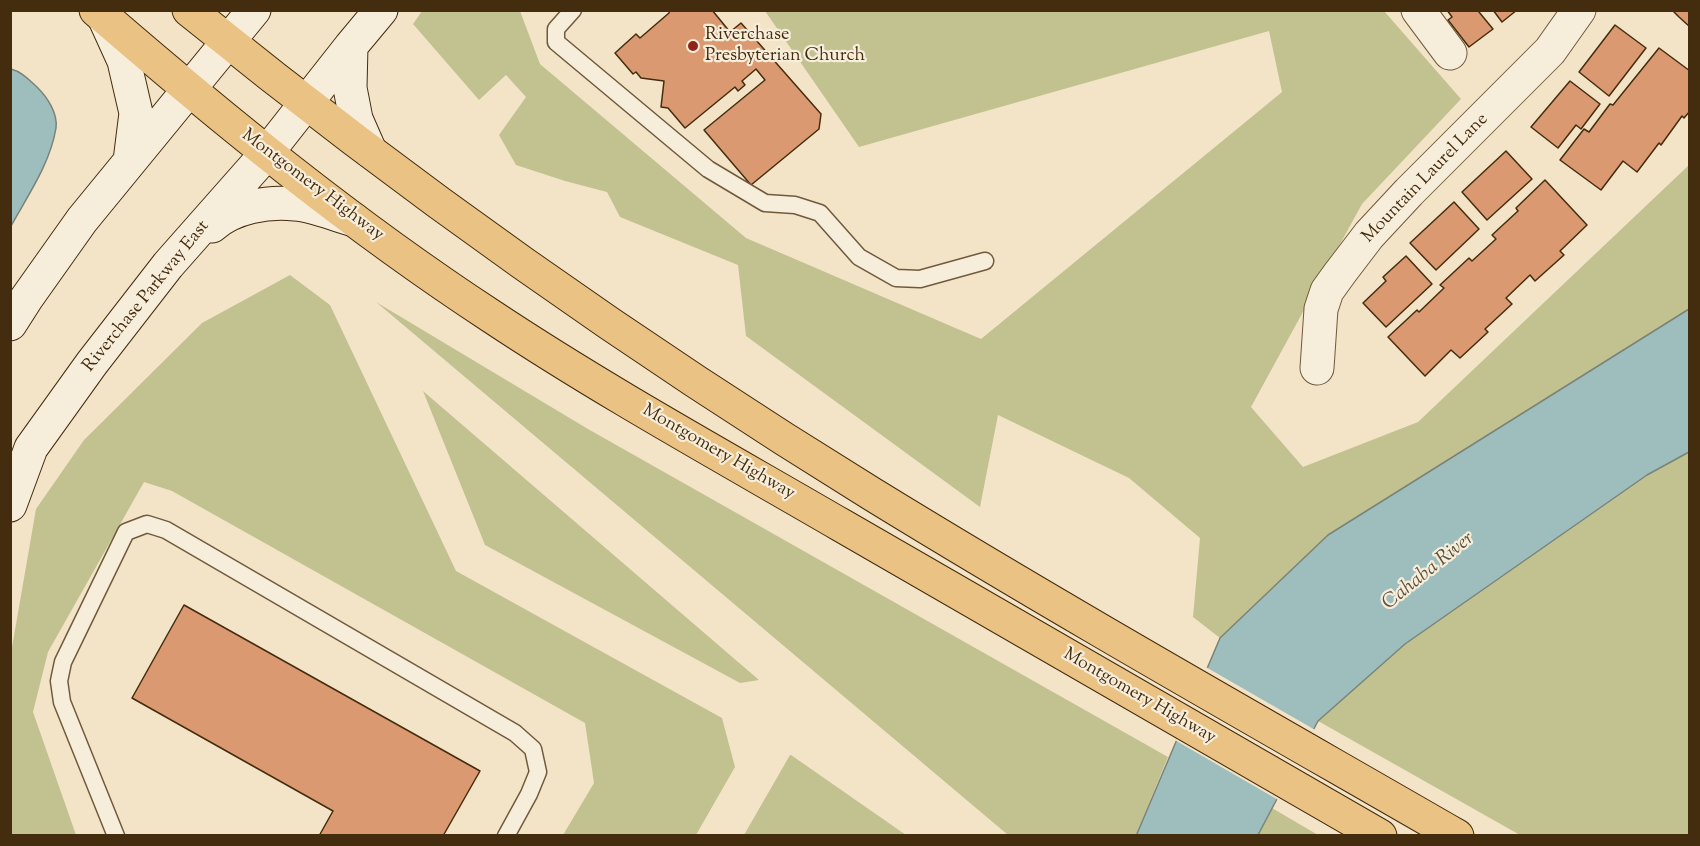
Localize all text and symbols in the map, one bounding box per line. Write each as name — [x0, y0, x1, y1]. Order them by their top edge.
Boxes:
place label: Riverchase Presbyterian Church — [705, 25, 865, 68]
marker: Riverchase Presbyterian Church — [686, 39, 700, 53]
street label: Mountain Laurel Lane — [1358, 110, 1494, 248]
street label: Montgomery Highway — [236, 125, 388, 247]
street label: Riverchase Parkway East — [79, 217, 215, 377]
street label: Montgomery Highway — [638, 400, 798, 506]
water label: Cahaba River — [1378, 528, 1480, 616]
street label: Montgomery Highway — [1059, 644, 1219, 750]

